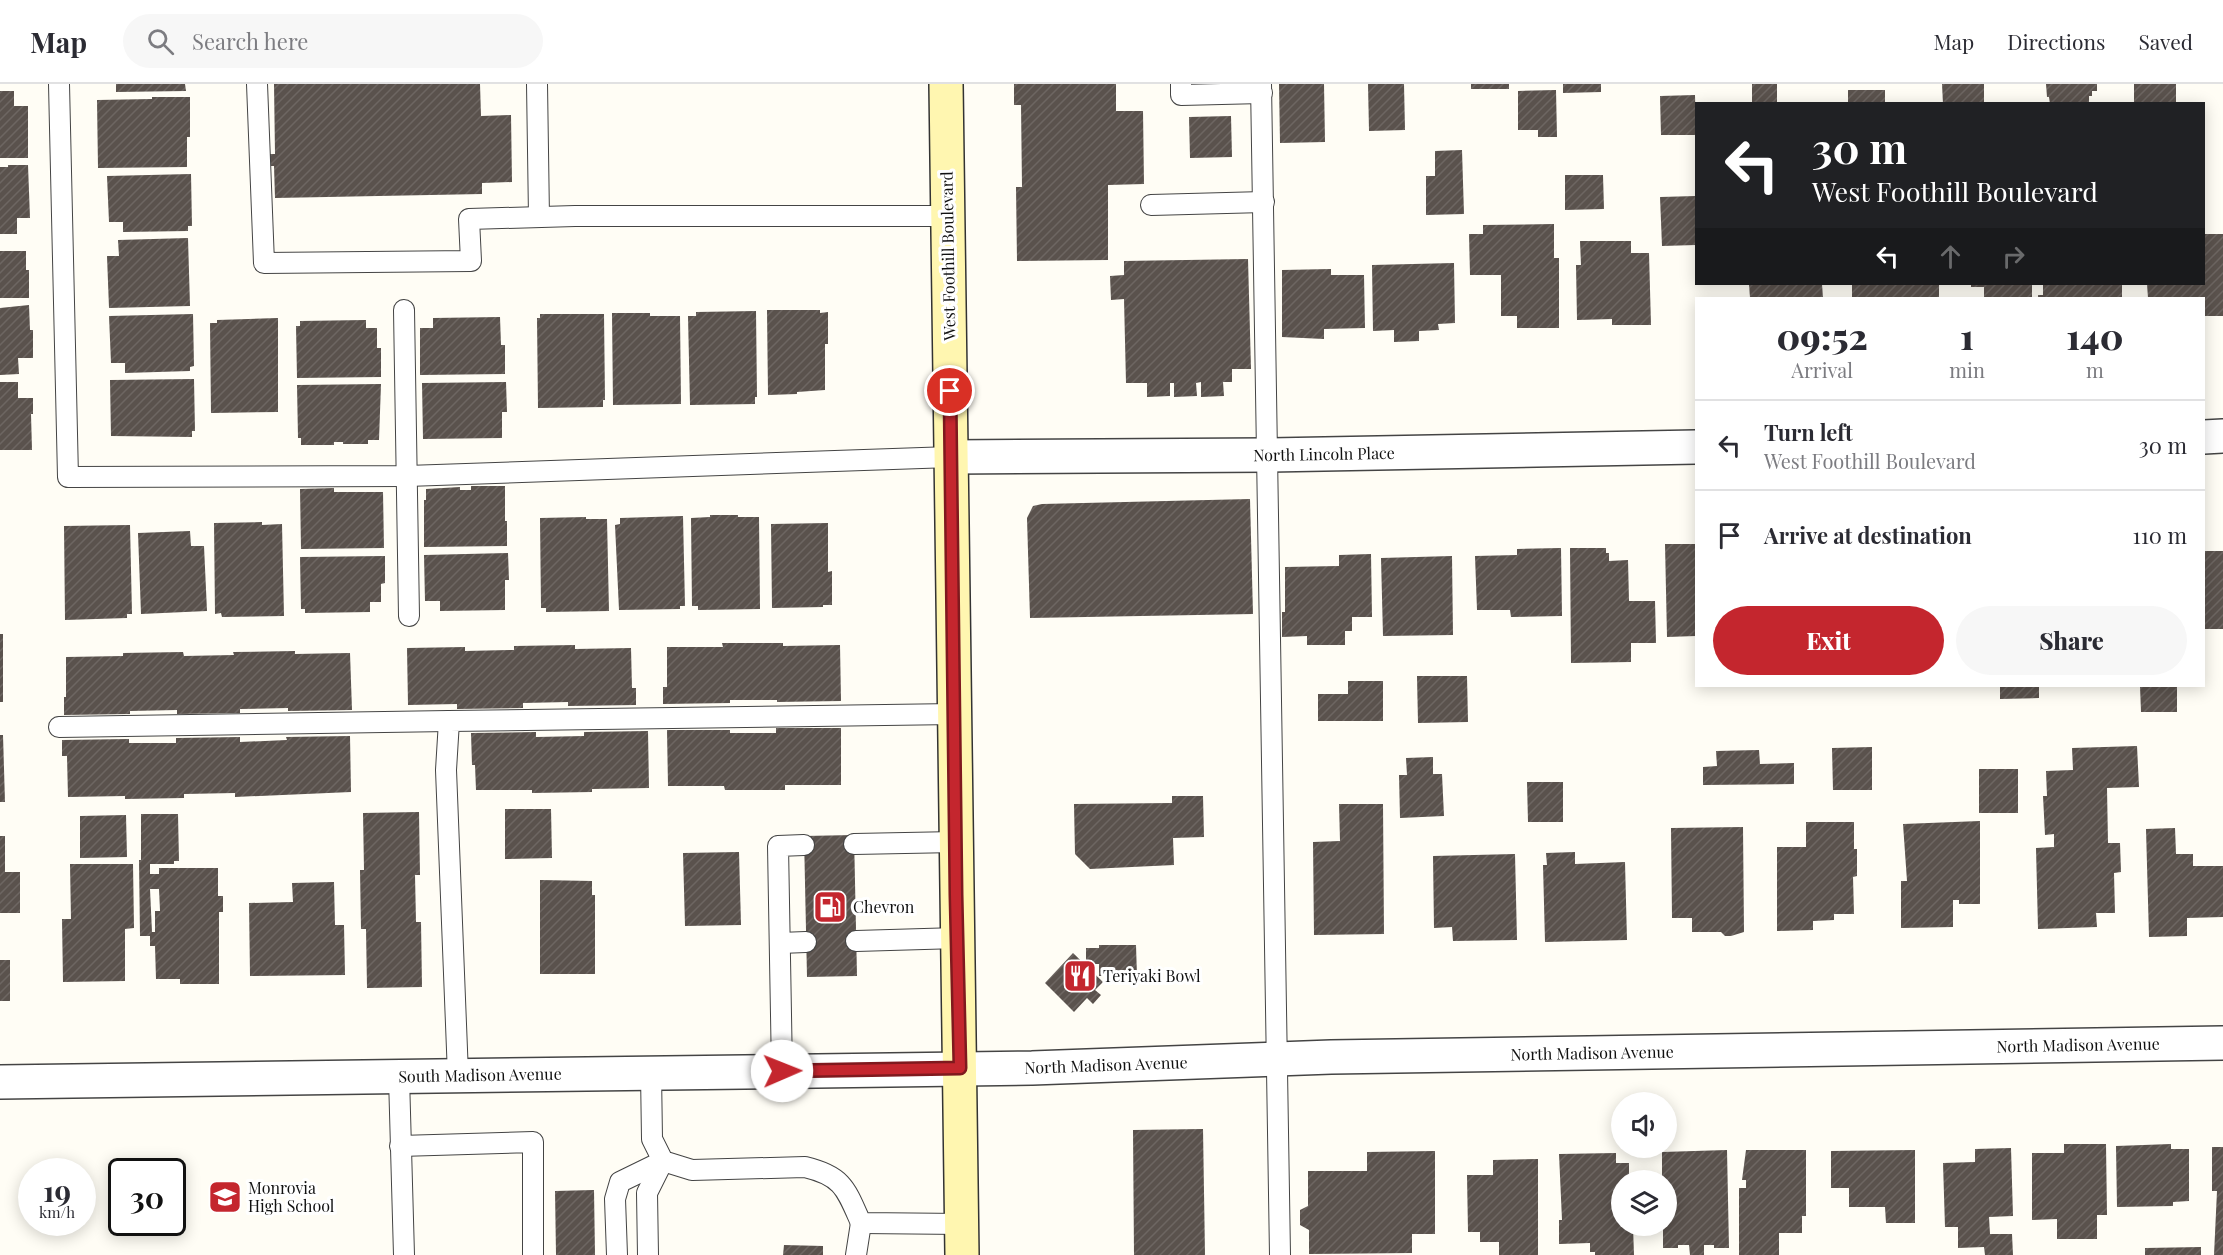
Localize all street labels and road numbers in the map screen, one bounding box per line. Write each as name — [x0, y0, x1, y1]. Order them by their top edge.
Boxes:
street label: West Foothill Boulevard — [936, 171, 959, 342]
street label: North Lincoln Place — [1253, 442, 1395, 465]
street label: North Madison Avenue — [1996, 1033, 2160, 1056]
street label: North Madison Avenue — [1510, 1041, 1674, 1064]
street label: North Madison Avenue — [1024, 1051, 1188, 1078]
street label: South Madison Avenue — [398, 1063, 562, 1086]

